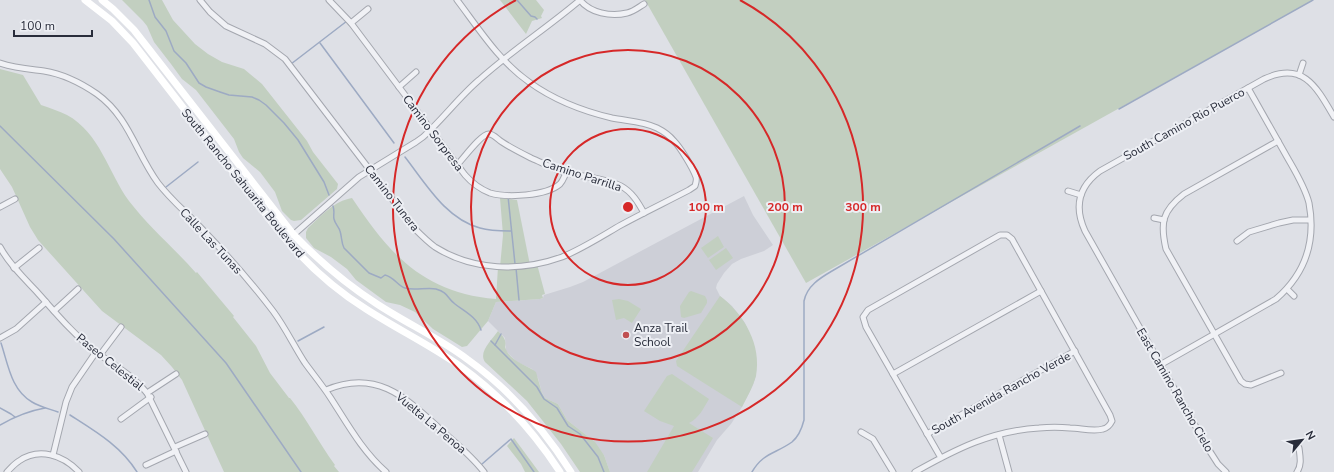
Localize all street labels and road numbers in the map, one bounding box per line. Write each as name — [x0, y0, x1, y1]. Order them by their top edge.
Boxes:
street label: South Camino Rio Puerco — [1121, 84, 1248, 164]
street label: Camino Sorpresa — [399, 91, 467, 175]
street label: South Rancho Sahuarita Boulevard — [178, 105, 308, 261]
street label: Camino Parrilla — [540, 155, 624, 195]
street label: Camino Tunera — [361, 161, 423, 235]
street label: Calle Las Tunas — [176, 205, 246, 278]
street label: East Camino Rancho Cielo — [1133, 325, 1217, 455]
street label: Paseo Celestial — [73, 330, 147, 394]
street label: South Avenida Rancho Verde — [929, 348, 1073, 438]
street label: Vuelta La Penoa — [392, 388, 470, 457]

